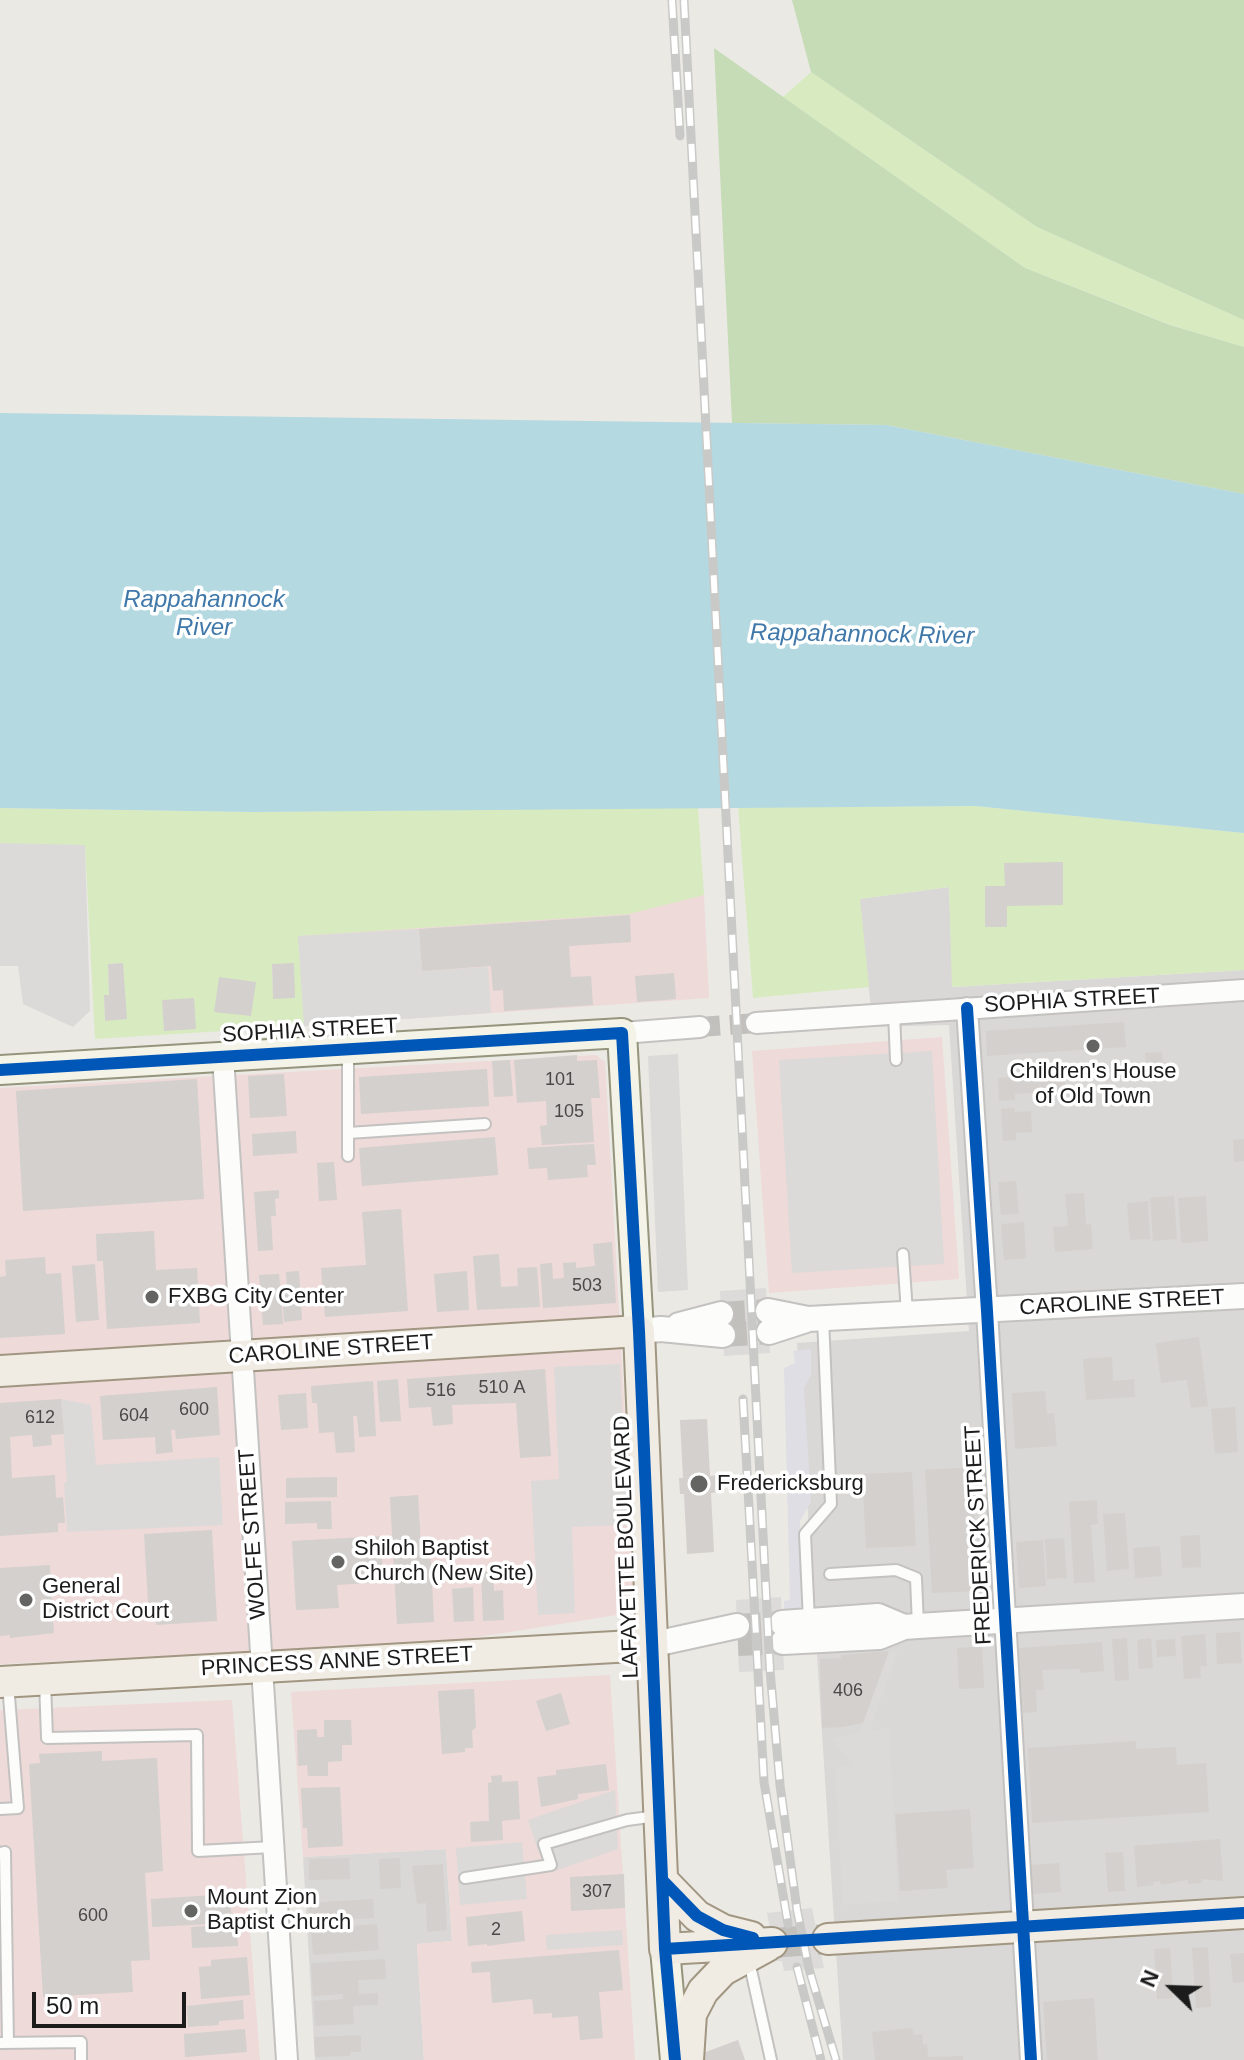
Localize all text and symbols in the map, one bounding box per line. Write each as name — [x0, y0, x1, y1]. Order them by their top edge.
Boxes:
water label: Rappahannock River — [123, 586, 285, 642]
water label: Rappahannock River — [750, 619, 974, 651]
street label: SOPHIA STREET — [983, 983, 1161, 1019]
street label: SOPHIA STREET — [221, 1013, 399, 1049]
marker: Children's House of Old Town — [1084, 1037, 1102, 1055]
place label: Children's House of Old Town — [1010, 1059, 1176, 1110]
house number: 101 — [545, 1069, 575, 1091]
house number: 105 — [554, 1101, 584, 1123]
house number: 503 — [572, 1275, 602, 1297]
place label: FXBG City Center — [168, 1284, 344, 1310]
street label: CAROLINE STREET — [1019, 1284, 1225, 1322]
marker: FXBG City Center — [143, 1288, 161, 1306]
street label: CAROLINE STREET — [228, 1330, 434, 1370]
house number: 510 A — [478, 1377, 526, 1399]
house number: 516 — [426, 1380, 456, 1402]
house number: 600 — [179, 1399, 209, 1421]
house number: 604 — [119, 1405, 149, 1427]
house number: 612 — [25, 1407, 55, 1429]
street label: LAFAYETTE BOULEVARD — [609, 1415, 645, 1679]
street label: FREDERICK STREET — [960, 1424, 998, 1646]
street label: WOLFE STREET — [234, 1448, 272, 1620]
place label: Fredericksburg — [717, 1471, 864, 1497]
marker: Fredericksburg — [688, 1473, 710, 1495]
place label: Shiloh Baptist Church (New Site) — [354, 1536, 534, 1588]
marker: Shiloh Baptist Church (New Site) — [329, 1553, 347, 1571]
place label: General District Court — [42, 1574, 169, 1626]
marker: General District Court — [17, 1591, 35, 1609]
street label: PRINCESS ANNE STREET — [200, 1642, 474, 1682]
house number: 406 — [833, 1680, 863, 1702]
house number: 307 — [582, 1881, 612, 1903]
place label: Mount Zion Baptist Church — [207, 1885, 351, 1936]
marker: Mount Zion Baptist Church — [182, 1902, 200, 1920]
house number: 600 — [78, 1905, 108, 1927]
house number: 2 — [491, 1919, 501, 1941]
north arrow — [1132, 1948, 1212, 2028]
text: N — [1135, 1966, 1164, 1991]
scale bar — [36, 1976, 190, 2026]
text: 50 m — [46, 1992, 99, 2019]

